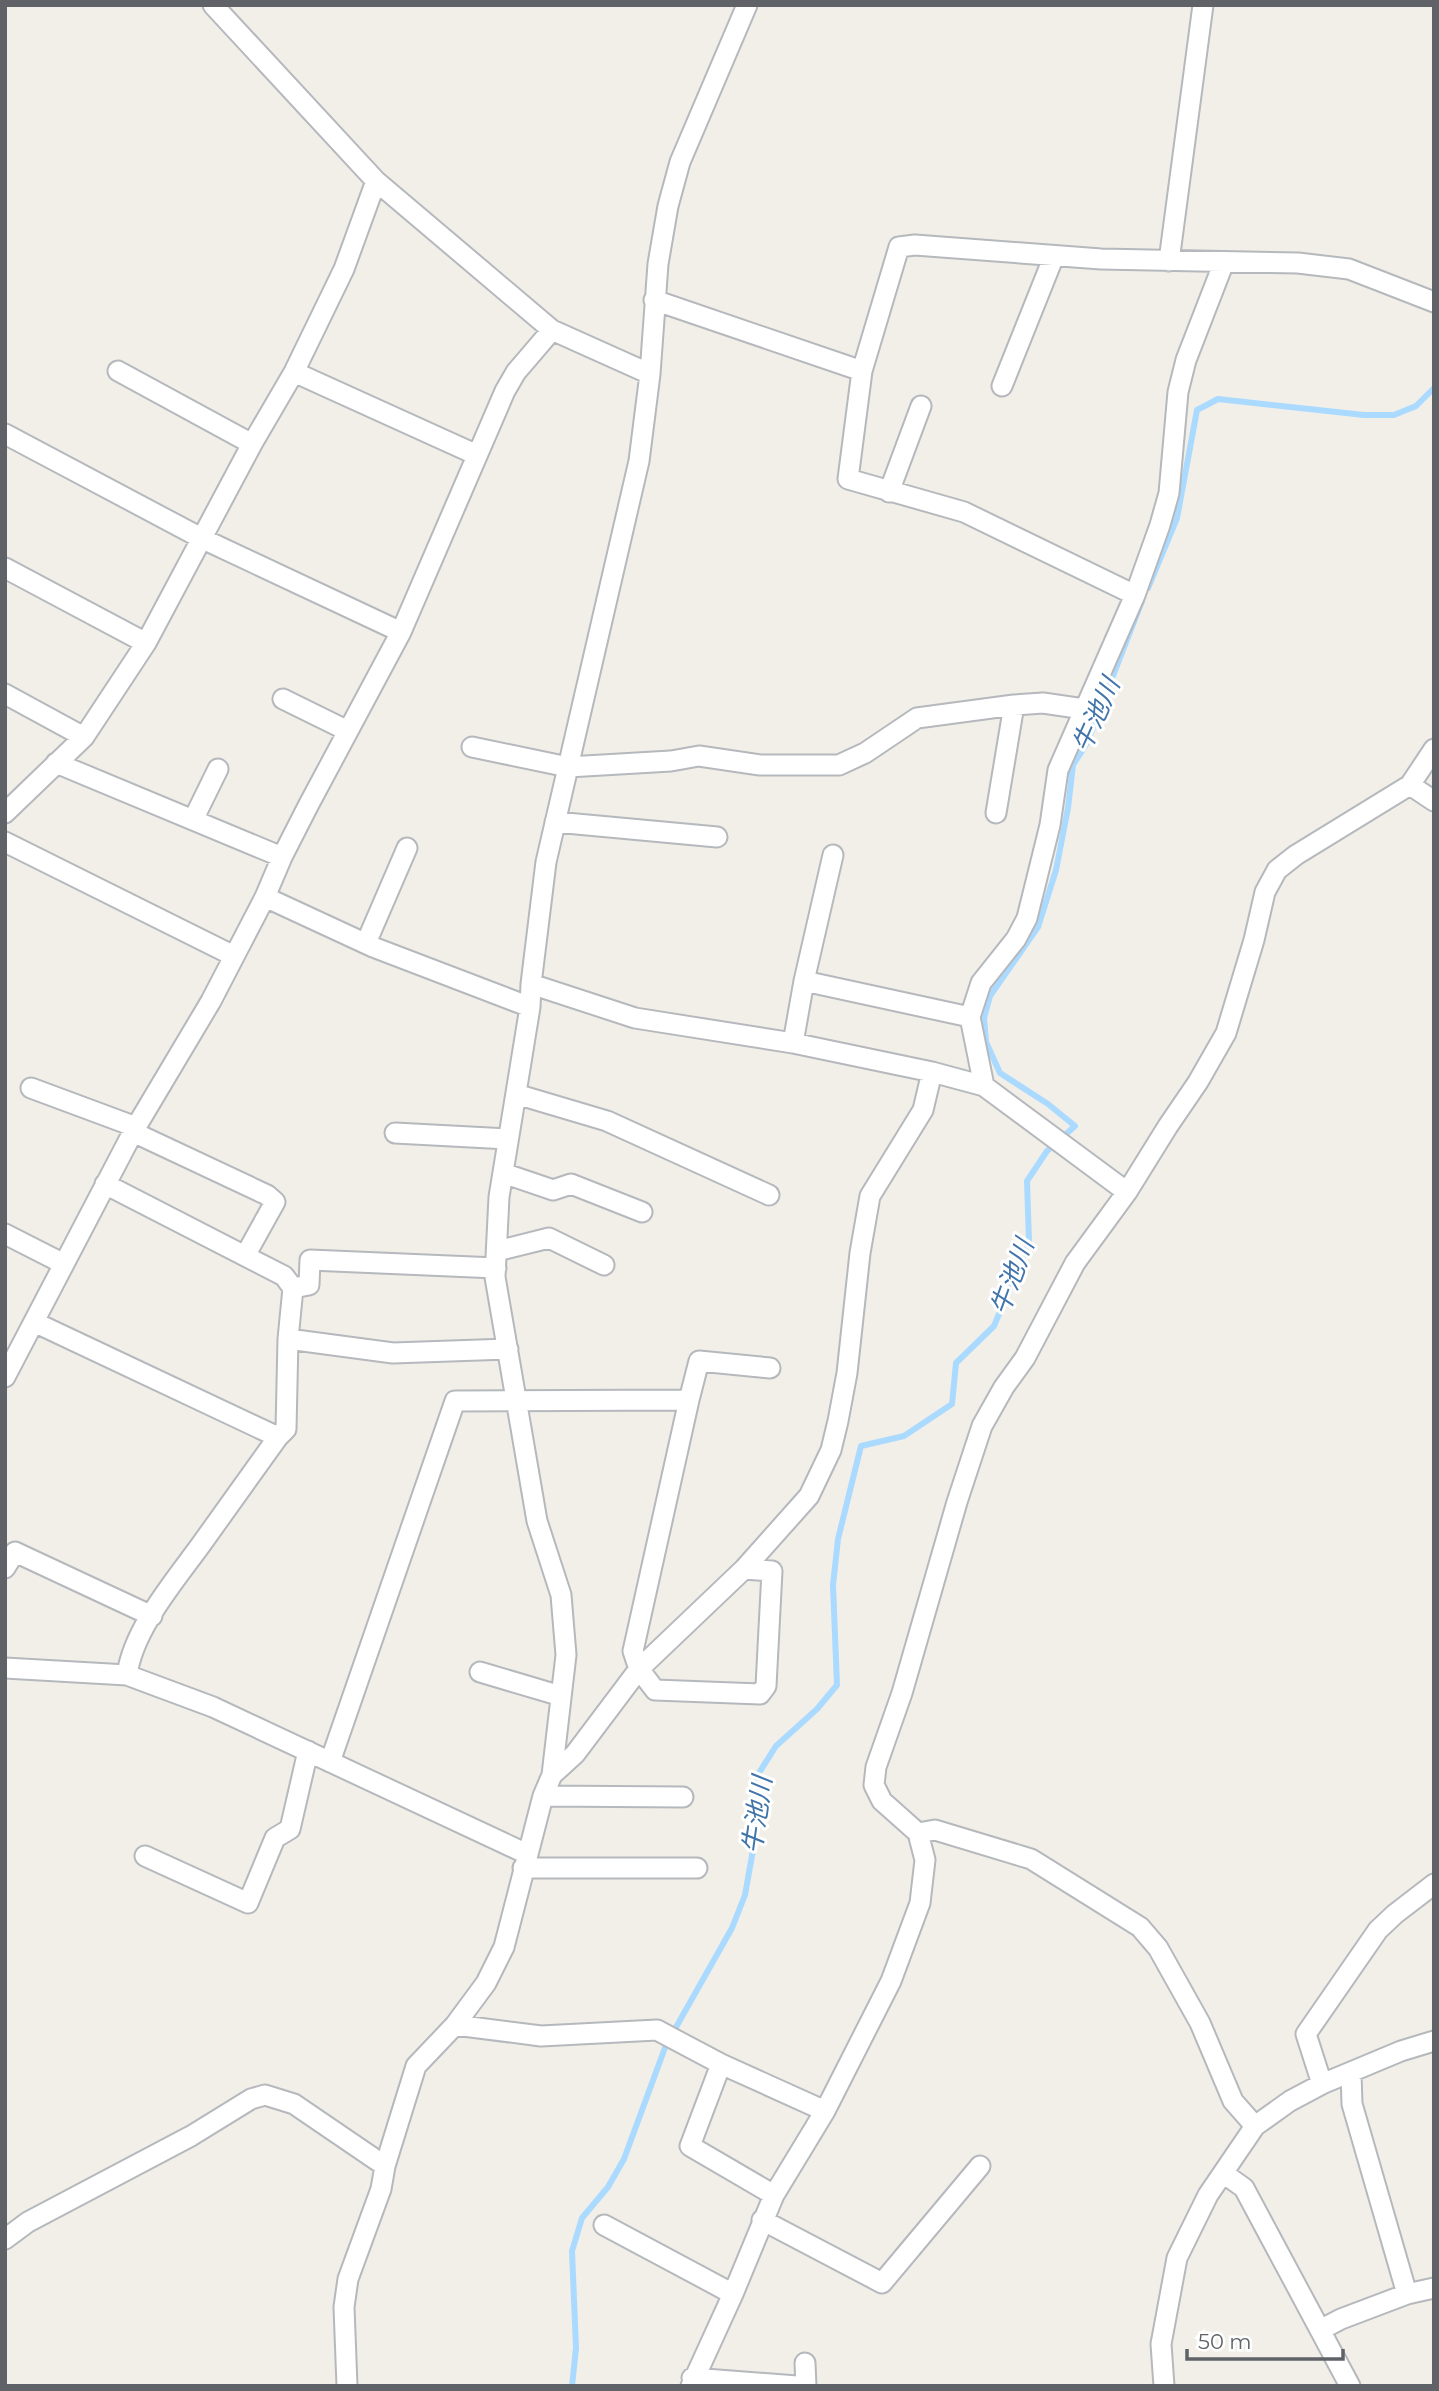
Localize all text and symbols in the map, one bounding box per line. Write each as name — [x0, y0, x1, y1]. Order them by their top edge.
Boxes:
water label: 牛池川 — [1066, 670, 1128, 757]
water label: 牛池川 — [984, 1232, 1041, 1319]
water label: 牛池川 — [736, 1771, 779, 1856]
scale bar — [1187, 2318, 1343, 2362]
text: 50 m — [1198, 2329, 1252, 2354]

